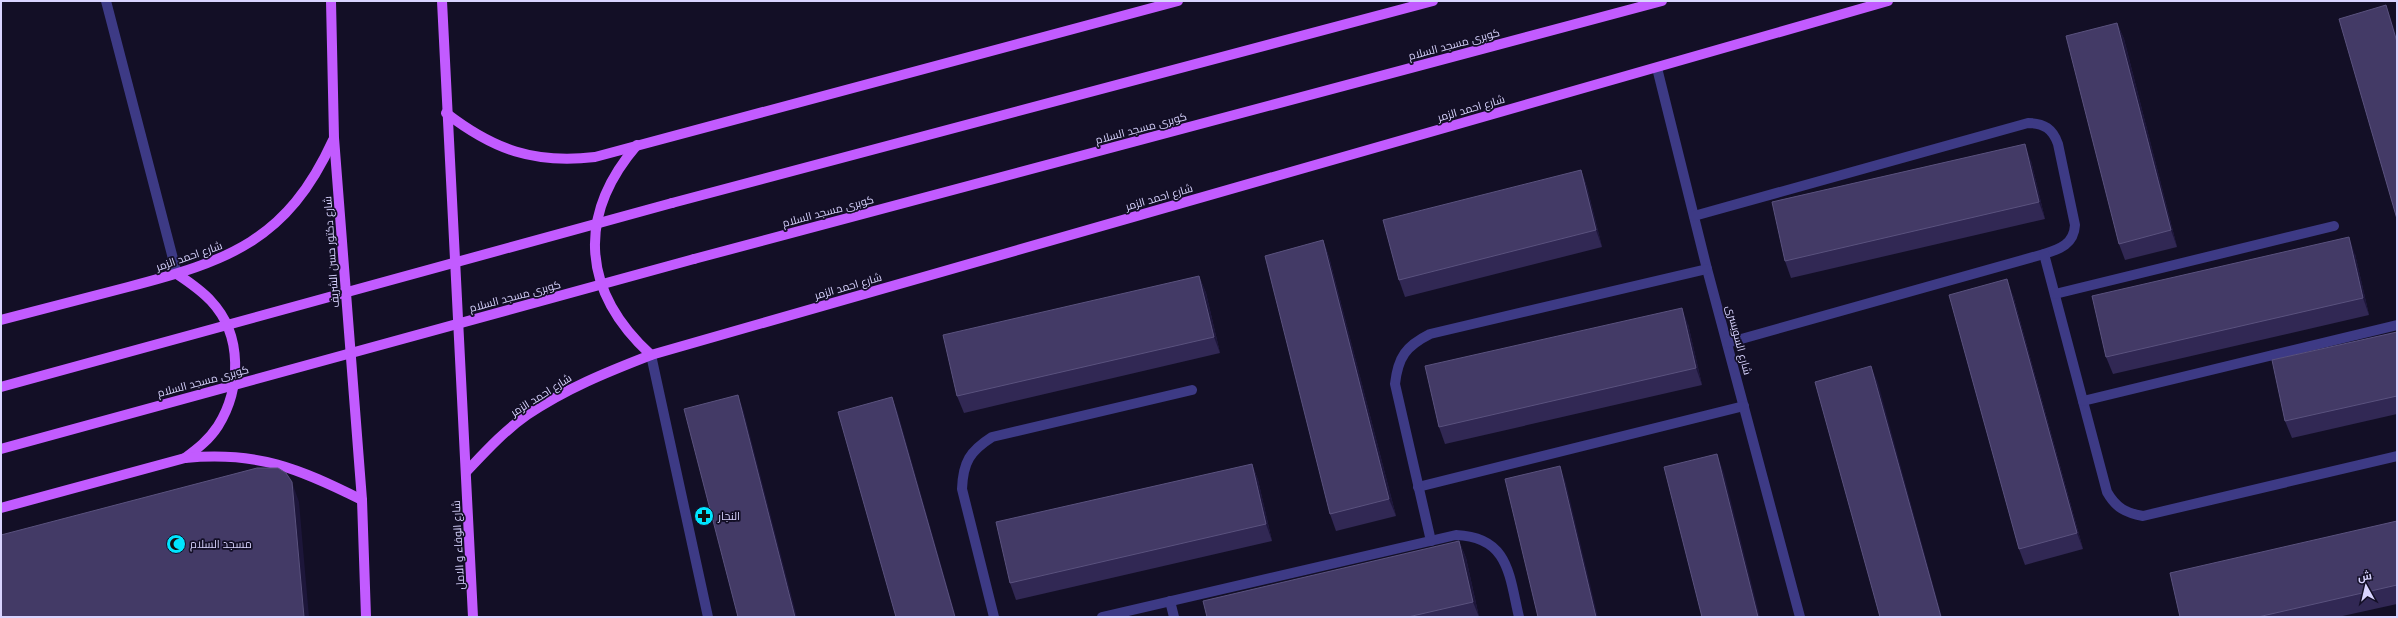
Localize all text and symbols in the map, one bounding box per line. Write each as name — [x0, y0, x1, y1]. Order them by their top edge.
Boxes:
street label: كوبرى مسجد السلام — [1407, 25, 1502, 64]
street label: شارع احمد الزمر — [1435, 92, 1507, 126]
street label: كوبرى مسجد السلام — [1094, 109, 1189, 148]
street label: شارع احمد الزمر — [1123, 181, 1195, 215]
street label: كوبرى مسجد السلام — [781, 192, 876, 231]
street label: شارع دكتور حسن الشريف — [320, 196, 343, 308]
street label: شارع احمد الزمر — [153, 238, 224, 275]
street label: شارع احمد الزمر — [812, 270, 884, 304]
street label: كوبرى مسجد السلام — [468, 277, 563, 316]
street label: شارع السويسرى — [1722, 304, 1755, 377]
street label: كوبرى مسجد السلام — [156, 362, 251, 401]
street label: شارع احمد الزمر — [507, 371, 575, 421]
street label: شارع الوفاء و الامل — [449, 500, 468, 590]
pharmacy icon: النجار — [693, 505, 715, 527]
place label: النجار — [717, 509, 740, 523]
mosque icon: مسجد السلام — [165, 533, 187, 555]
place label: مسجد السلام — [190, 537, 252, 552]
north arrow — [2346, 566, 2386, 606]
text: ش — [2357, 568, 2373, 584]

